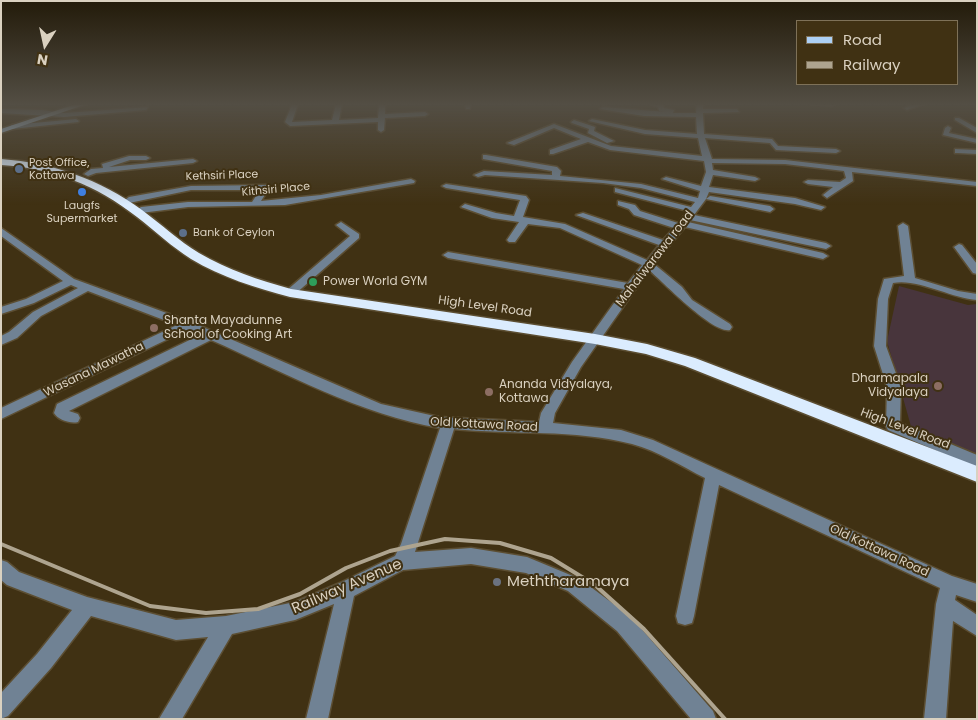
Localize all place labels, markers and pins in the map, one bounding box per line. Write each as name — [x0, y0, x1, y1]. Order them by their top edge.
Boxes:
place label: Post Office, Kottawa — [29, 156, 89, 182]
marker: Post Office, Kottawa — [13, 163, 25, 175]
marker: Laugfs Supermarket — [76, 186, 88, 198]
place label: Laugfs Supermarket — [46, 199, 118, 225]
place label: Bank of Ceylon — [193, 226, 275, 240]
marker: Bank of Ceylon — [177, 227, 189, 239]
place label: Power World GYM — [323, 275, 427, 289]
marker: Power World GYM — [307, 276, 319, 288]
place label: Shanta Mayadunne School of Cooking Art — [164, 314, 292, 342]
marker: Shanta Mayadunne School of Cooking Art — [148, 322, 160, 334]
place label: Dharmapala Vidyalaya — [851, 372, 928, 400]
place label: Ananda Vidyalaya, Kottawa — [499, 378, 612, 406]
marker: Dharmapala Vidyalaya — [932, 380, 944, 392]
marker: Ananda Vidyalaya, Kottawa — [483, 386, 495, 398]
place label: Meththaramaya — [507, 573, 629, 591]
marker: Meththaramaya — [491, 576, 503, 588]

